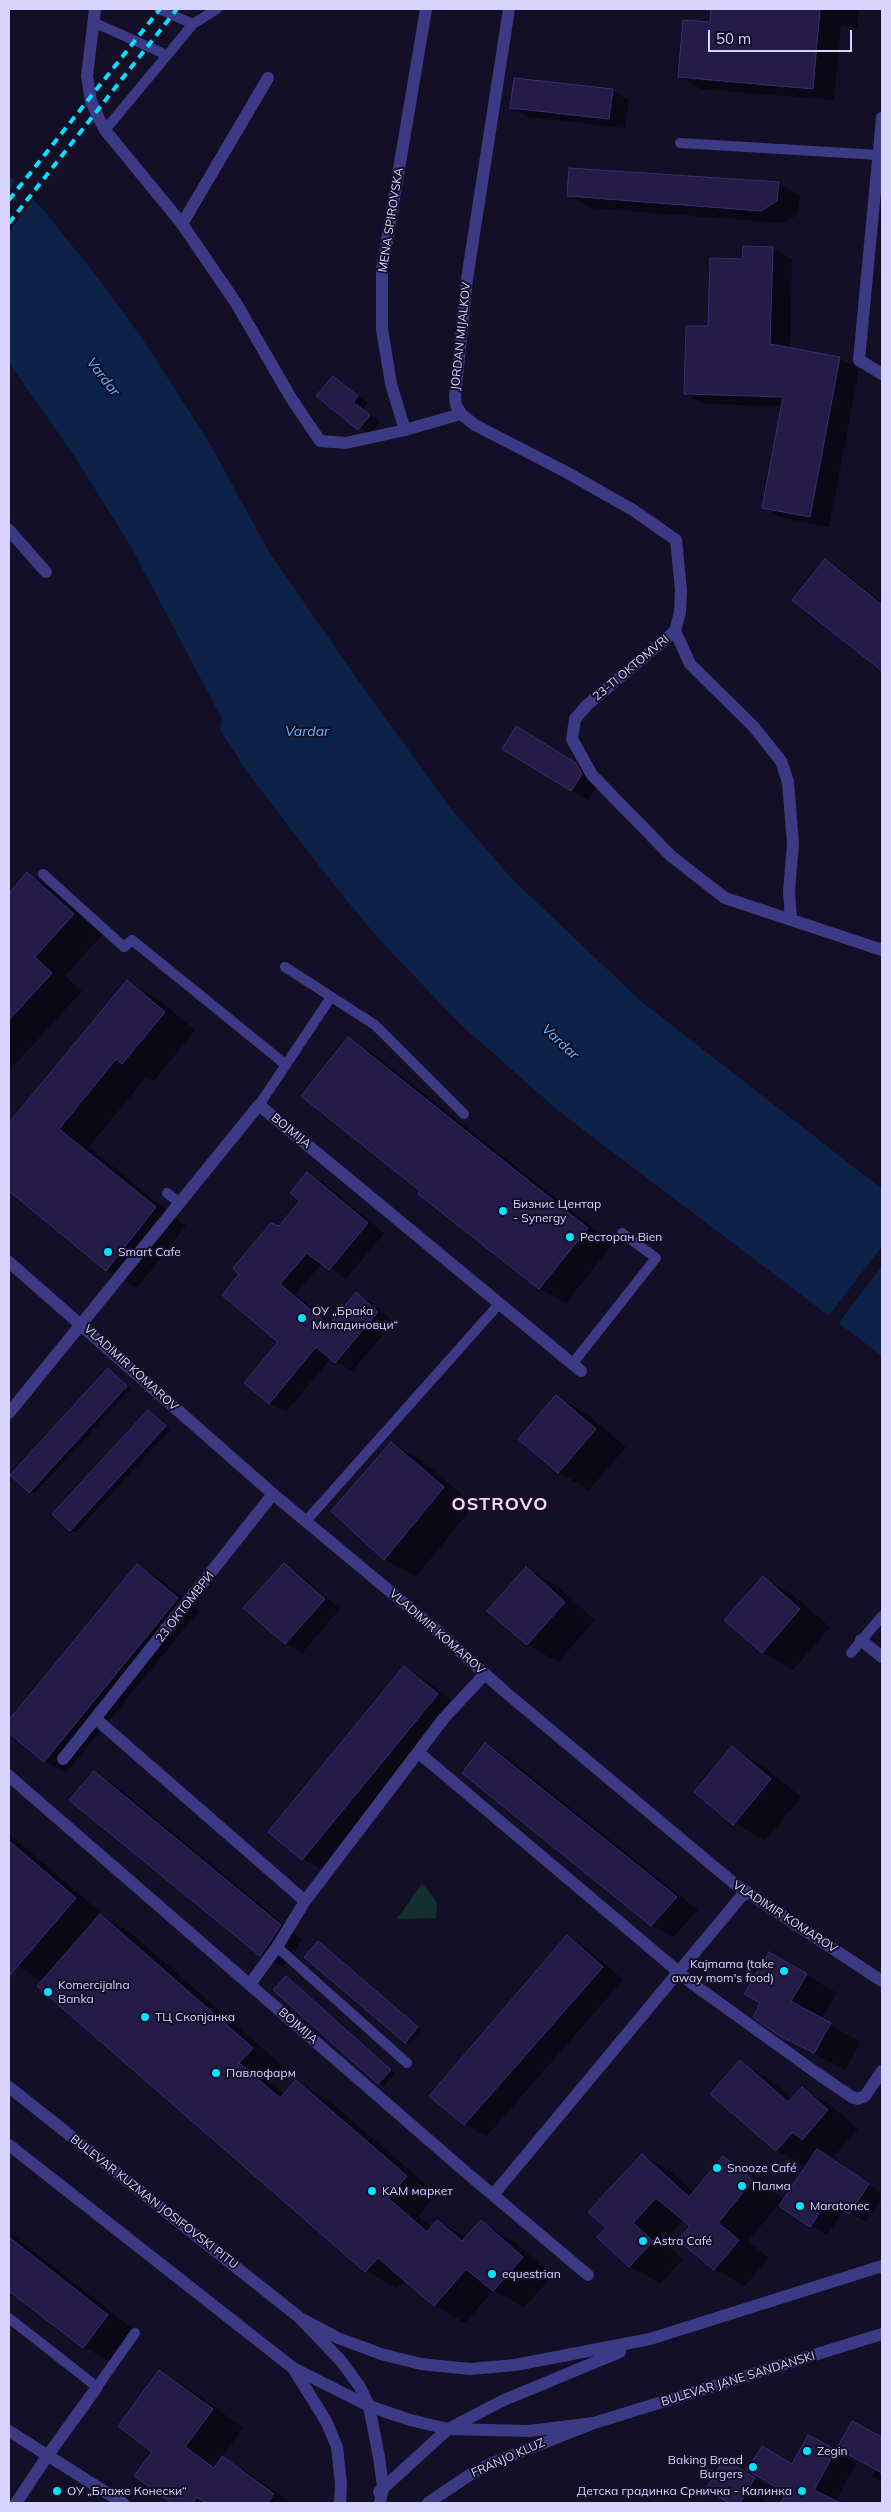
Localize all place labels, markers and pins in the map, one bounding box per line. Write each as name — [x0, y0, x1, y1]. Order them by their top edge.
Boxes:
place label: Бизнис Центар - Synergy — [513, 1197, 601, 1225]
marker: Бизнис Центар - Synergy — [497, 1205, 509, 1217]
place label: Ресторан Bien — [580, 1230, 662, 1244]
marker: Ресторан Bien — [564, 1231, 576, 1243]
place label: Smart Cafe — [118, 1245, 181, 1259]
marker: Smart Cafe — [102, 1246, 114, 1258]
place label: ОУ „Браќа Миладиновци“ — [312, 1304, 398, 1332]
marker: ОУ „Браќа Миладиновци“ — [296, 1312, 308, 1324]
place label: Kajmama (take away mom's food) — [672, 1957, 774, 1985]
marker: Kajmama (take away mom's food) — [778, 1965, 790, 1977]
place label: Komercijalna Banka — [58, 1978, 130, 2006]
marker: Komercijalna Banka — [42, 1986, 54, 1998]
place label: ТЦ Скопјанка — [155, 2010, 235, 2024]
marker: ТЦ Скопјанка — [139, 2011, 151, 2023]
place label: Павлофарм — [226, 2066, 296, 2080]
marker: Павлофарм — [210, 2067, 222, 2079]
place label: Snooze Café — [727, 2161, 797, 2175]
marker: Snooze Café — [711, 2162, 723, 2174]
place label: Палма — [752, 2179, 791, 2193]
marker: Палма — [736, 2180, 748, 2192]
place label: KAM маркет — [382, 2184, 453, 2198]
marker: KAM маркет — [366, 2185, 378, 2197]
place label: Maratonec — [810, 2199, 869, 2213]
marker: Maratonec — [794, 2200, 806, 2212]
place label: Astra Café — [653, 2234, 712, 2248]
marker: Astra Café — [637, 2235, 649, 2247]
place label: equestrian — [502, 2267, 561, 2281]
marker: equestrian — [486, 2268, 498, 2280]
place label: Zegin — [817, 2444, 848, 2458]
marker: Zegin — [801, 2445, 813, 2457]
place label: Baking Bread Burgers — [668, 2453, 743, 2481]
marker: Baking Bread Burgers — [747, 2461, 759, 2473]
place label: ОУ „Блаже Конески“ — [67, 2484, 187, 2498]
place label: Детска градинка Срничка - Калинка — [577, 2484, 792, 2498]
marker: ОУ „Блаже Конески“ — [51, 2485, 63, 2497]
marker: Детска градинка Срничка - Калинка — [796, 2485, 808, 2497]

